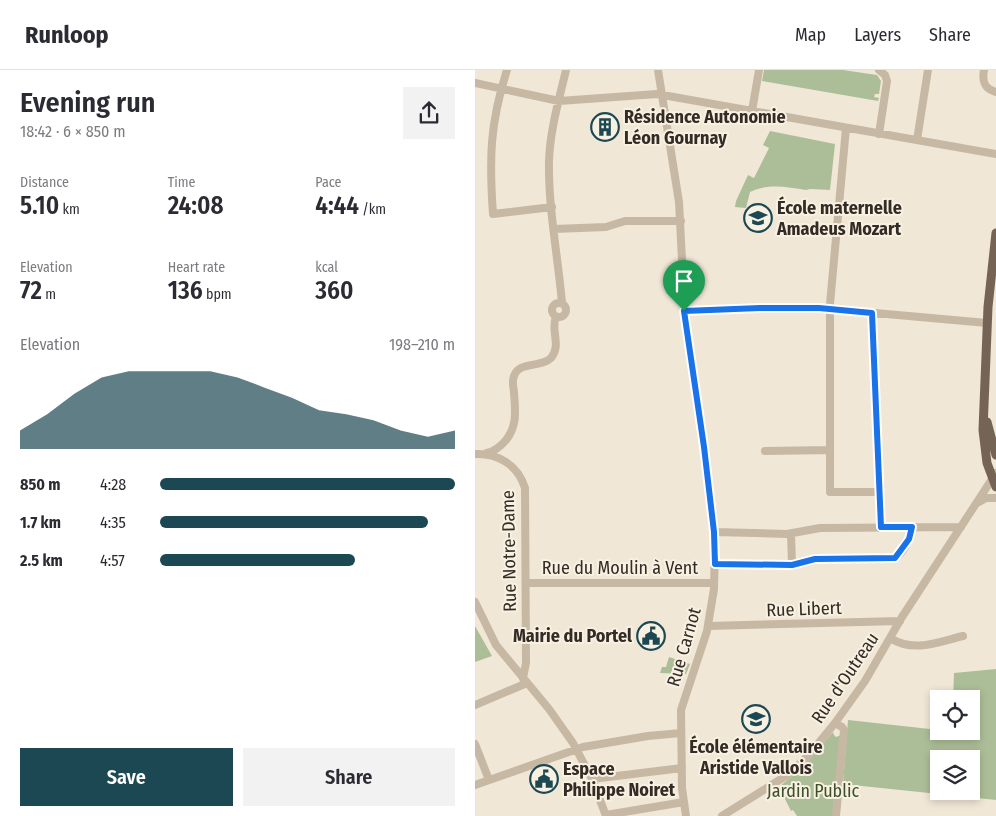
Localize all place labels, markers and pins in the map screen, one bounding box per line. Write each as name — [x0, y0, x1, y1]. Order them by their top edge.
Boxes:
place label: Résidence Autonomie Léon Gournay — [624, 106, 786, 149]
building icon: Résidence Autonomie Léon Gournay — [590, 112, 620, 142]
place label: École maternelle Amadeus Mozart — [776, 196, 902, 240]
school or university icon: École maternelle Amadeus Mozart — [743, 203, 773, 233]
pin — [663, 260, 705, 311]
public building icon: Mairie du Portel — [636, 621, 666, 651]
place label: Mairie du Portel — [513, 625, 632, 647]
school or university icon: École élémentaire Aristide Vallois — [741, 704, 771, 734]
place label: École élémentaire Aristide Vallois — [689, 735, 823, 779]
place label: Espace Philippe Noiret — [563, 758, 676, 801]
public building icon: Espace Philippe Noiret — [529, 764, 559, 794]

